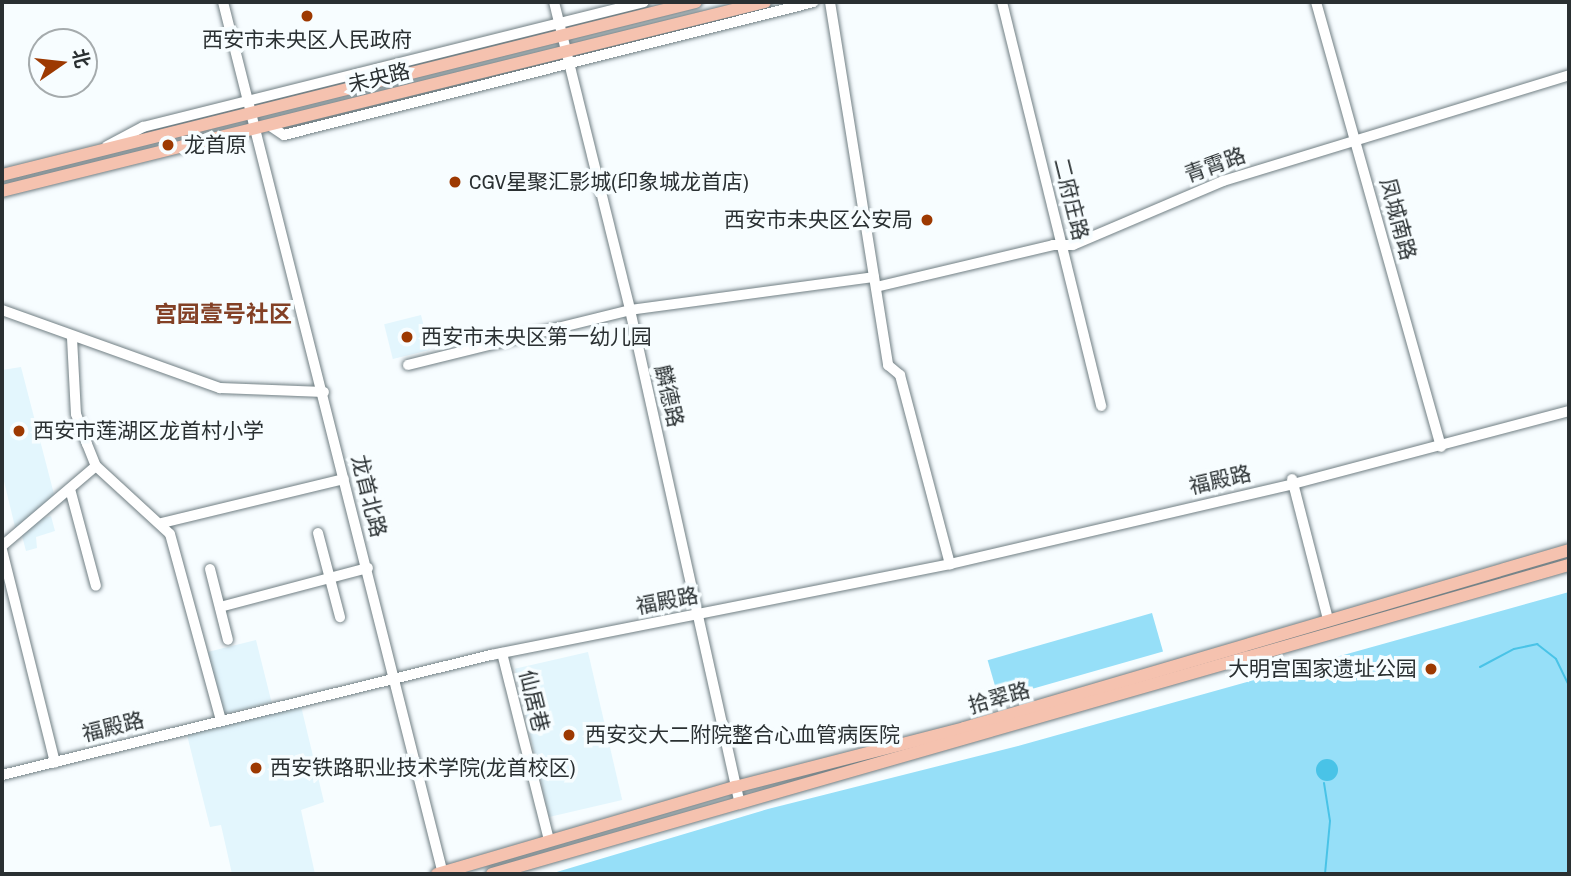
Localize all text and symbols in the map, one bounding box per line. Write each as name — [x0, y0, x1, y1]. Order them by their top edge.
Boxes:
marker: 西安市未央区人民政府 — [299, 8, 315, 24]
place label: 西安市未央区人民政府 — [202, 27, 412, 53]
north arrow — [28, 28, 98, 98]
text: 北 — [67, 46, 96, 71]
street label: 未央路 — [345, 58, 413, 98]
place label: 龙首原 — [184, 132, 247, 158]
marker: 龙首原 — [158, 135, 178, 155]
street label: 青霄路 — [1181, 142, 1249, 188]
street label: 二府庄路 — [1049, 155, 1093, 243]
place label: CGV星聚汇影城(印象城龙首店) — [469, 169, 749, 195]
marker: CGV星聚汇影城(印象城龙首店) — [447, 174, 463, 190]
street label: 凤城南路 — [1375, 175, 1421, 263]
place label: 西安市未央区公安局 — [724, 207, 913, 233]
marker: 西安市未央区公安局 — [919, 212, 935, 228]
district label: 宫园壹号社区 — [154, 300, 292, 328]
place label: 西安市未央区第一幼儿园 — [421, 324, 652, 350]
marker: 西安市未央区第一幼儿园 — [399, 329, 415, 345]
street label: 麟德路 — [650, 362, 688, 430]
place label: 西安市莲湖区龙首村小学 — [33, 418, 264, 444]
marker: 西安市莲湖区龙首村小学 — [11, 423, 27, 439]
street label: 龙首北路 — [347, 452, 391, 540]
street label: 福殿路 — [1186, 461, 1254, 499]
street label: 福殿路 — [634, 583, 700, 619]
place label: 大明宫国家遗址公园 — [1228, 656, 1417, 682]
marker: 大明宫国家遗址公园 — [1423, 661, 1439, 677]
street label: 仙居巷 — [514, 667, 554, 735]
street label: 拾翠路 — [965, 677, 1033, 719]
street label: 福殿路 — [79, 707, 147, 747]
place label: 西安交大二附院整合心血管病医院 — [585, 722, 900, 748]
marker: 西安交大二附院整合心血管病医院 — [559, 725, 579, 745]
place label: 西安铁路职业技术学院(龙首校区) — [270, 755, 575, 781]
marker: 西安铁路职业技术学院(龙首校区) — [248, 760, 264, 776]

